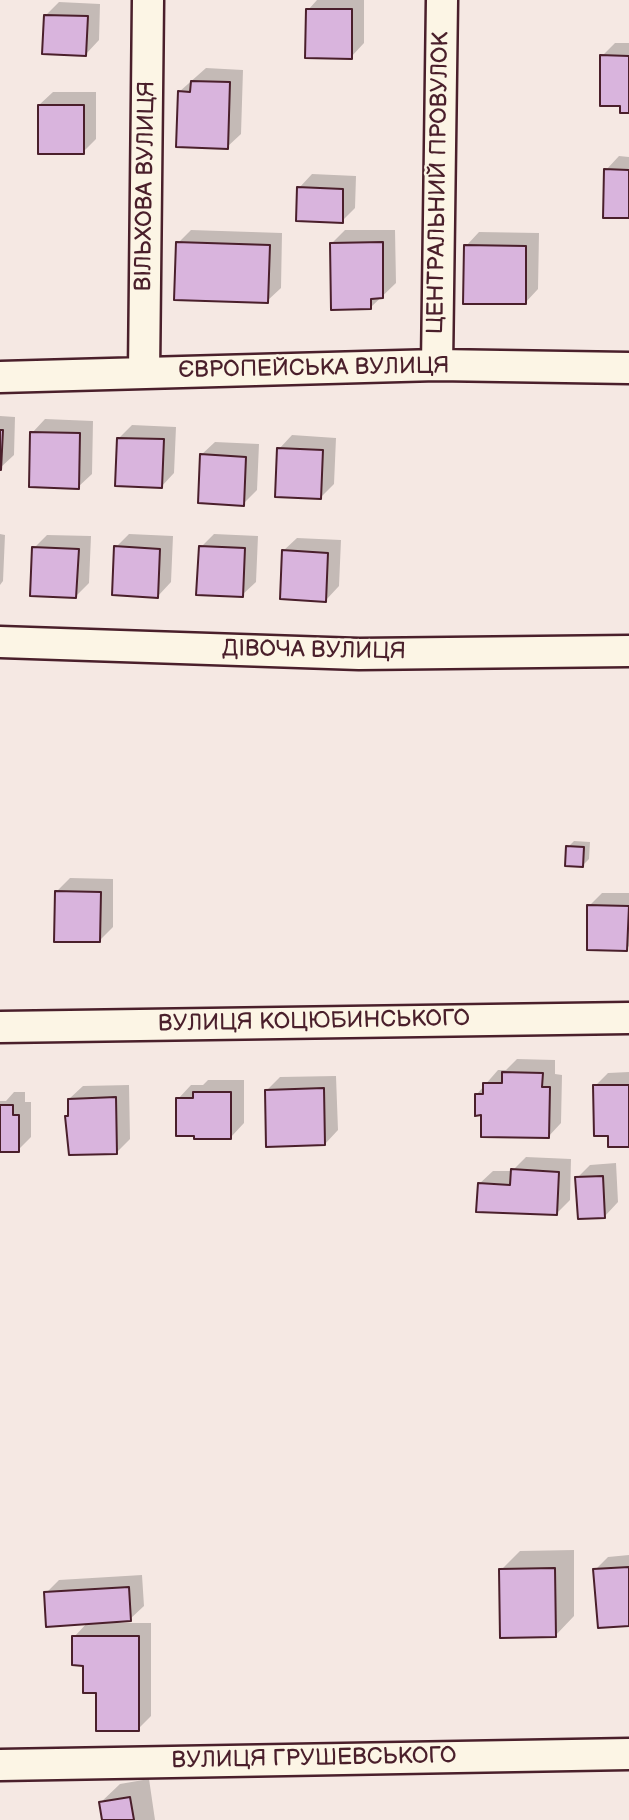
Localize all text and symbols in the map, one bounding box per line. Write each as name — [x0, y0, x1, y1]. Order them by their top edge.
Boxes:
street label: ЦЕНТРАЛЬНИЙ ПРОВУЛОК — [423, 32, 455, 334]
street label: ВІЛЬХОВА ВУЛИЦЯ — [130, 80, 162, 292]
street label: ЄВРОПЕЙСЬКА ВУЛИЦЯ — [178, 353, 450, 385]
street label: ДІВОЧА ВУЛИЦЯ — [222, 636, 406, 666]
street label: ВУЛИЦЯ КОЦЮБИНСЬКОГО — [158, 1005, 470, 1039]
street label: ВУЛИЦЯ ГРУШЕВСЬКОГО — [171, 1743, 457, 1775]

